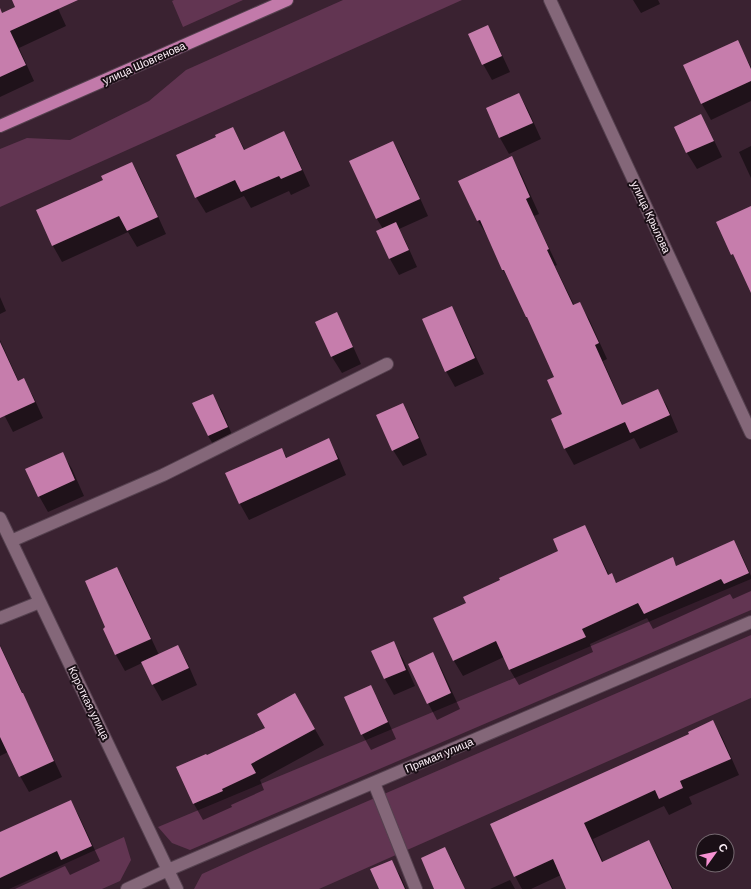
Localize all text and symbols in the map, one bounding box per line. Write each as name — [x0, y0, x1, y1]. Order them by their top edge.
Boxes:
street label: улица Шовгенова — [101, 39, 188, 87]
street label: улица Крылова — [629, 179, 673, 256]
street label: Короткая улица — [66, 664, 112, 742]
street label: Прямая улица — [403, 735, 476, 775]
north arrow — [695, 833, 735, 873]
text: С — [716, 841, 731, 854]

